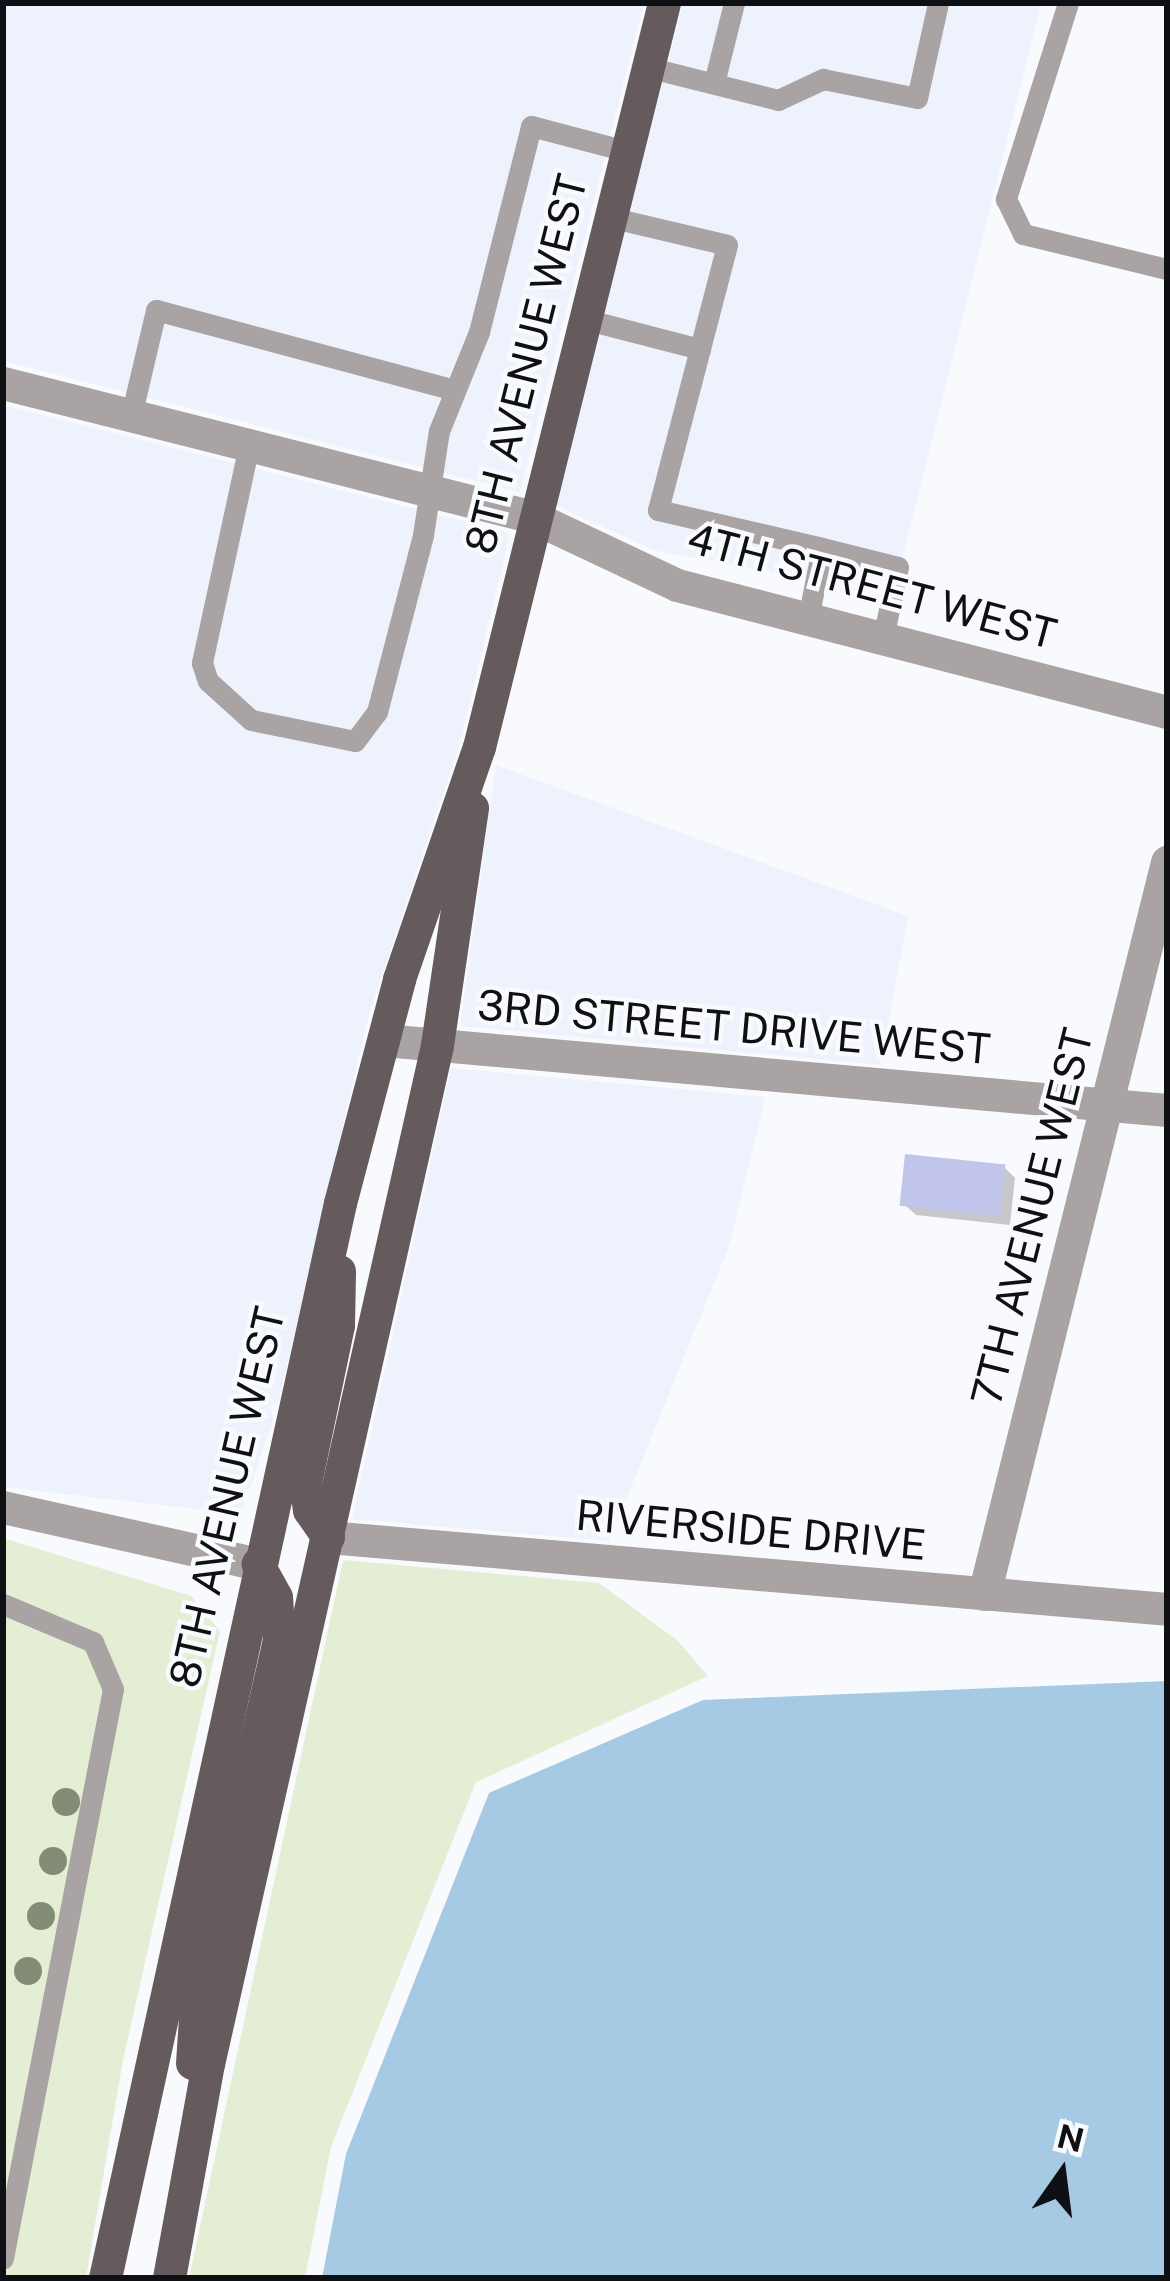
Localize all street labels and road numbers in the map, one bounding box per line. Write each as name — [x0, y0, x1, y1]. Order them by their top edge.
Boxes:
street label: 8TH AVENUE WEST — [454, 169, 598, 559]
street label: 4TH STREET WEST — [682, 512, 1062, 660]
street label: 3RD STREET DRIVE WEST — [475, 979, 993, 1075]
street label: 7TH AVENUE WEST — [961, 1023, 1103, 1411]
street label: 8TH AVENUE WEST — [159, 1301, 295, 1693]
street label: RIVERSIDE DRIVE — [574, 1490, 928, 1570]

